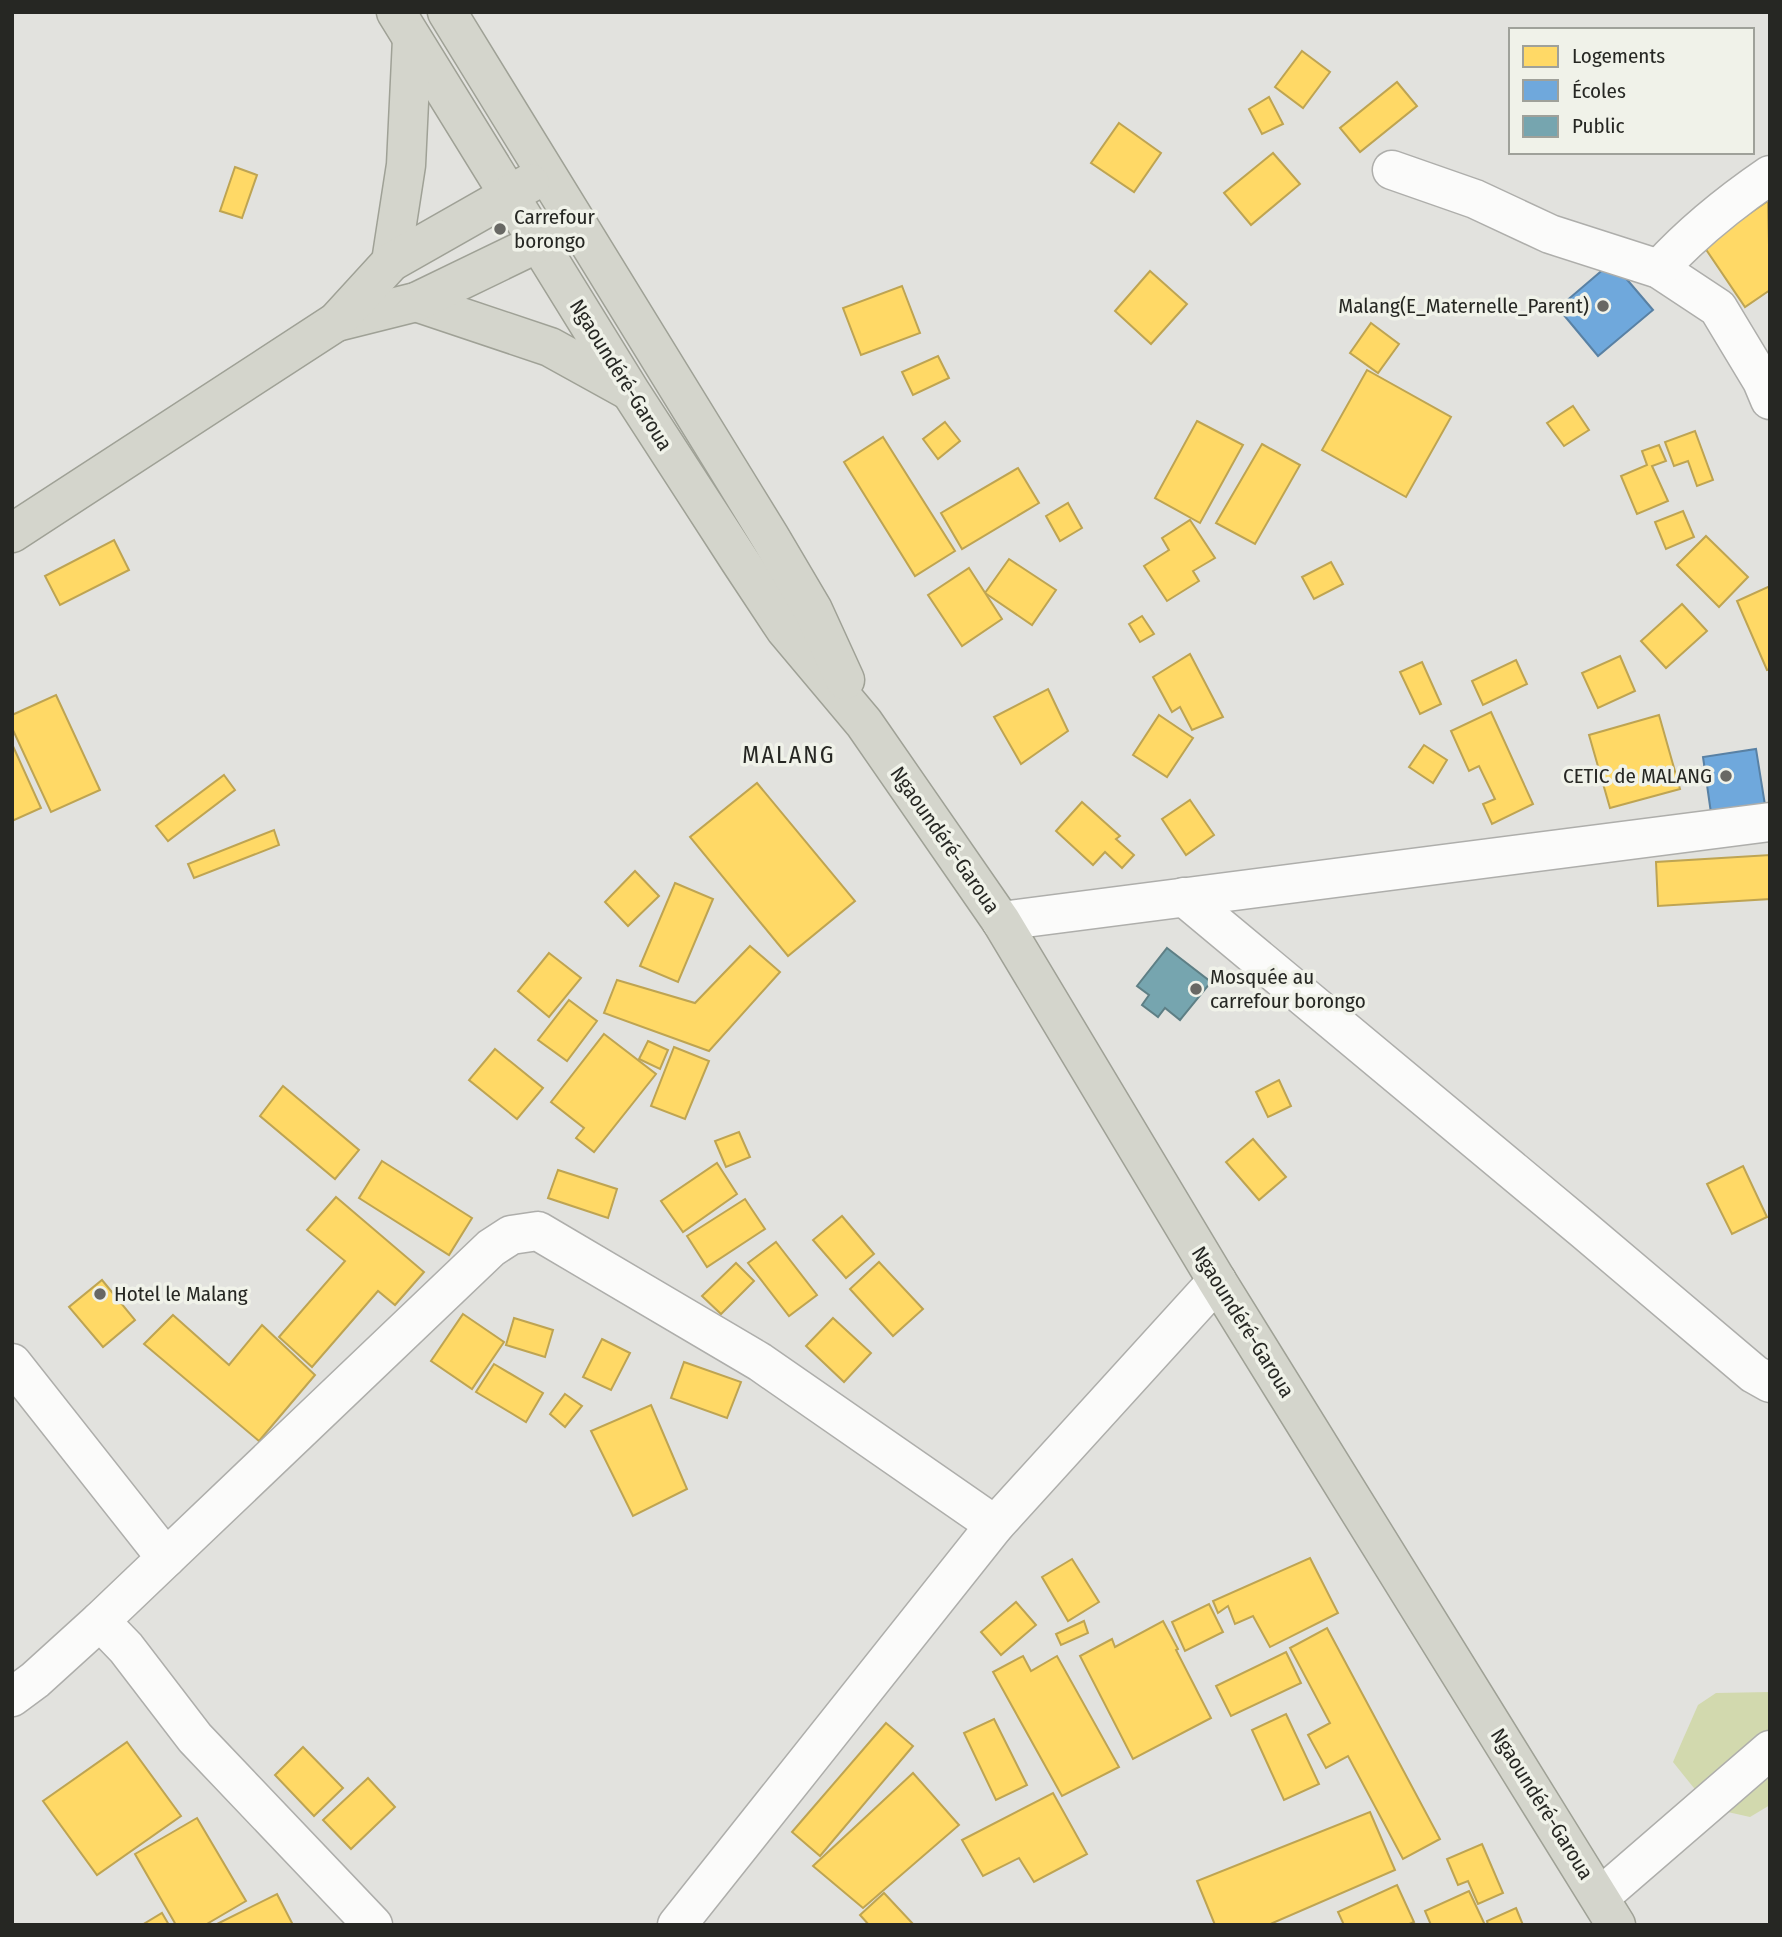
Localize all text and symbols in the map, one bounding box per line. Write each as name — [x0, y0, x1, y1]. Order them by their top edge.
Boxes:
legend — [1509, 28, 1754, 154]
text: Logements — [1572, 43, 1665, 69]
text: Écoles — [1572, 78, 1626, 104]
text: Public — [1572, 113, 1624, 139]
place label: Carrefour borongo — [514, 204, 595, 254]
marker: Carrefour borongo — [492, 221, 508, 237]
place label: Malang(E_Maternelle_Parent) — [1338, 293, 1589, 319]
street label: Ngaoundéré-Garoua — [564, 295, 678, 455]
marker: Malang(E_Maternelle_Parent) — [1595, 298, 1611, 314]
district label: MALANG — [742, 741, 836, 769]
street label: Ngaoundéré-Garoua — [885, 761, 1005, 919]
place label: CETIC de MALANG — [1563, 763, 1712, 789]
marker: CETIC de MALANG — [1718, 768, 1734, 784]
place label: Mosquée au carrefour borongo — [1210, 964, 1366, 1014]
marker: Mosquée au carrefour borongo — [1188, 981, 1204, 997]
street label: Ngaoundéré-Garoua — [1186, 1242, 1300, 1402]
place label: Hotel le Malang — [114, 1281, 248, 1307]
marker: Hotel le Malang — [92, 1286, 108, 1302]
street label: Ngaoundéré-Garoua — [1485, 1724, 1599, 1884]

